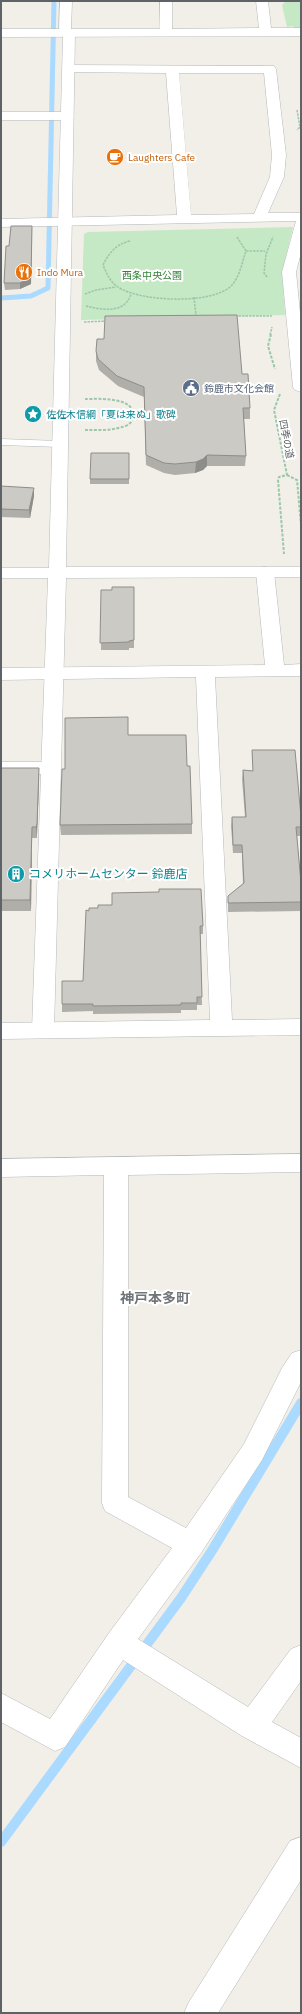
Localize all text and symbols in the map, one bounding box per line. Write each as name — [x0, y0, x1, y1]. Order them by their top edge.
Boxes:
cafe icon: Laughters Cafe — [105, 147, 125, 167]
place label: Laughters Cafe — [128, 151, 196, 164]
restaurant icon: Indo Mura — [14, 262, 34, 282]
place label: Indo Mura — [37, 266, 84, 279]
park label: 西条中央公園 — [122, 269, 182, 282]
public building icon: 鈴鹿市文化会館 — [181, 378, 201, 398]
place label: 鈴鹿市文化会館 — [204, 382, 274, 395]
place icon: 佐佐木信綱「夏は来ぬ」歌碑 — [23, 404, 43, 424]
place label: 佐佐木信綱「夏は来ぬ」歌碑 — [46, 408, 176, 421]
street label: 四季の道 — [276, 418, 297, 460]
building icon: コメリホームセンター 鈴鹿店 — [6, 864, 26, 884]
place label: コメリホームセンター 鈴鹿店 — [29, 866, 187, 881]
district label: 神戸本多町 — [120, 1289, 190, 1307]

